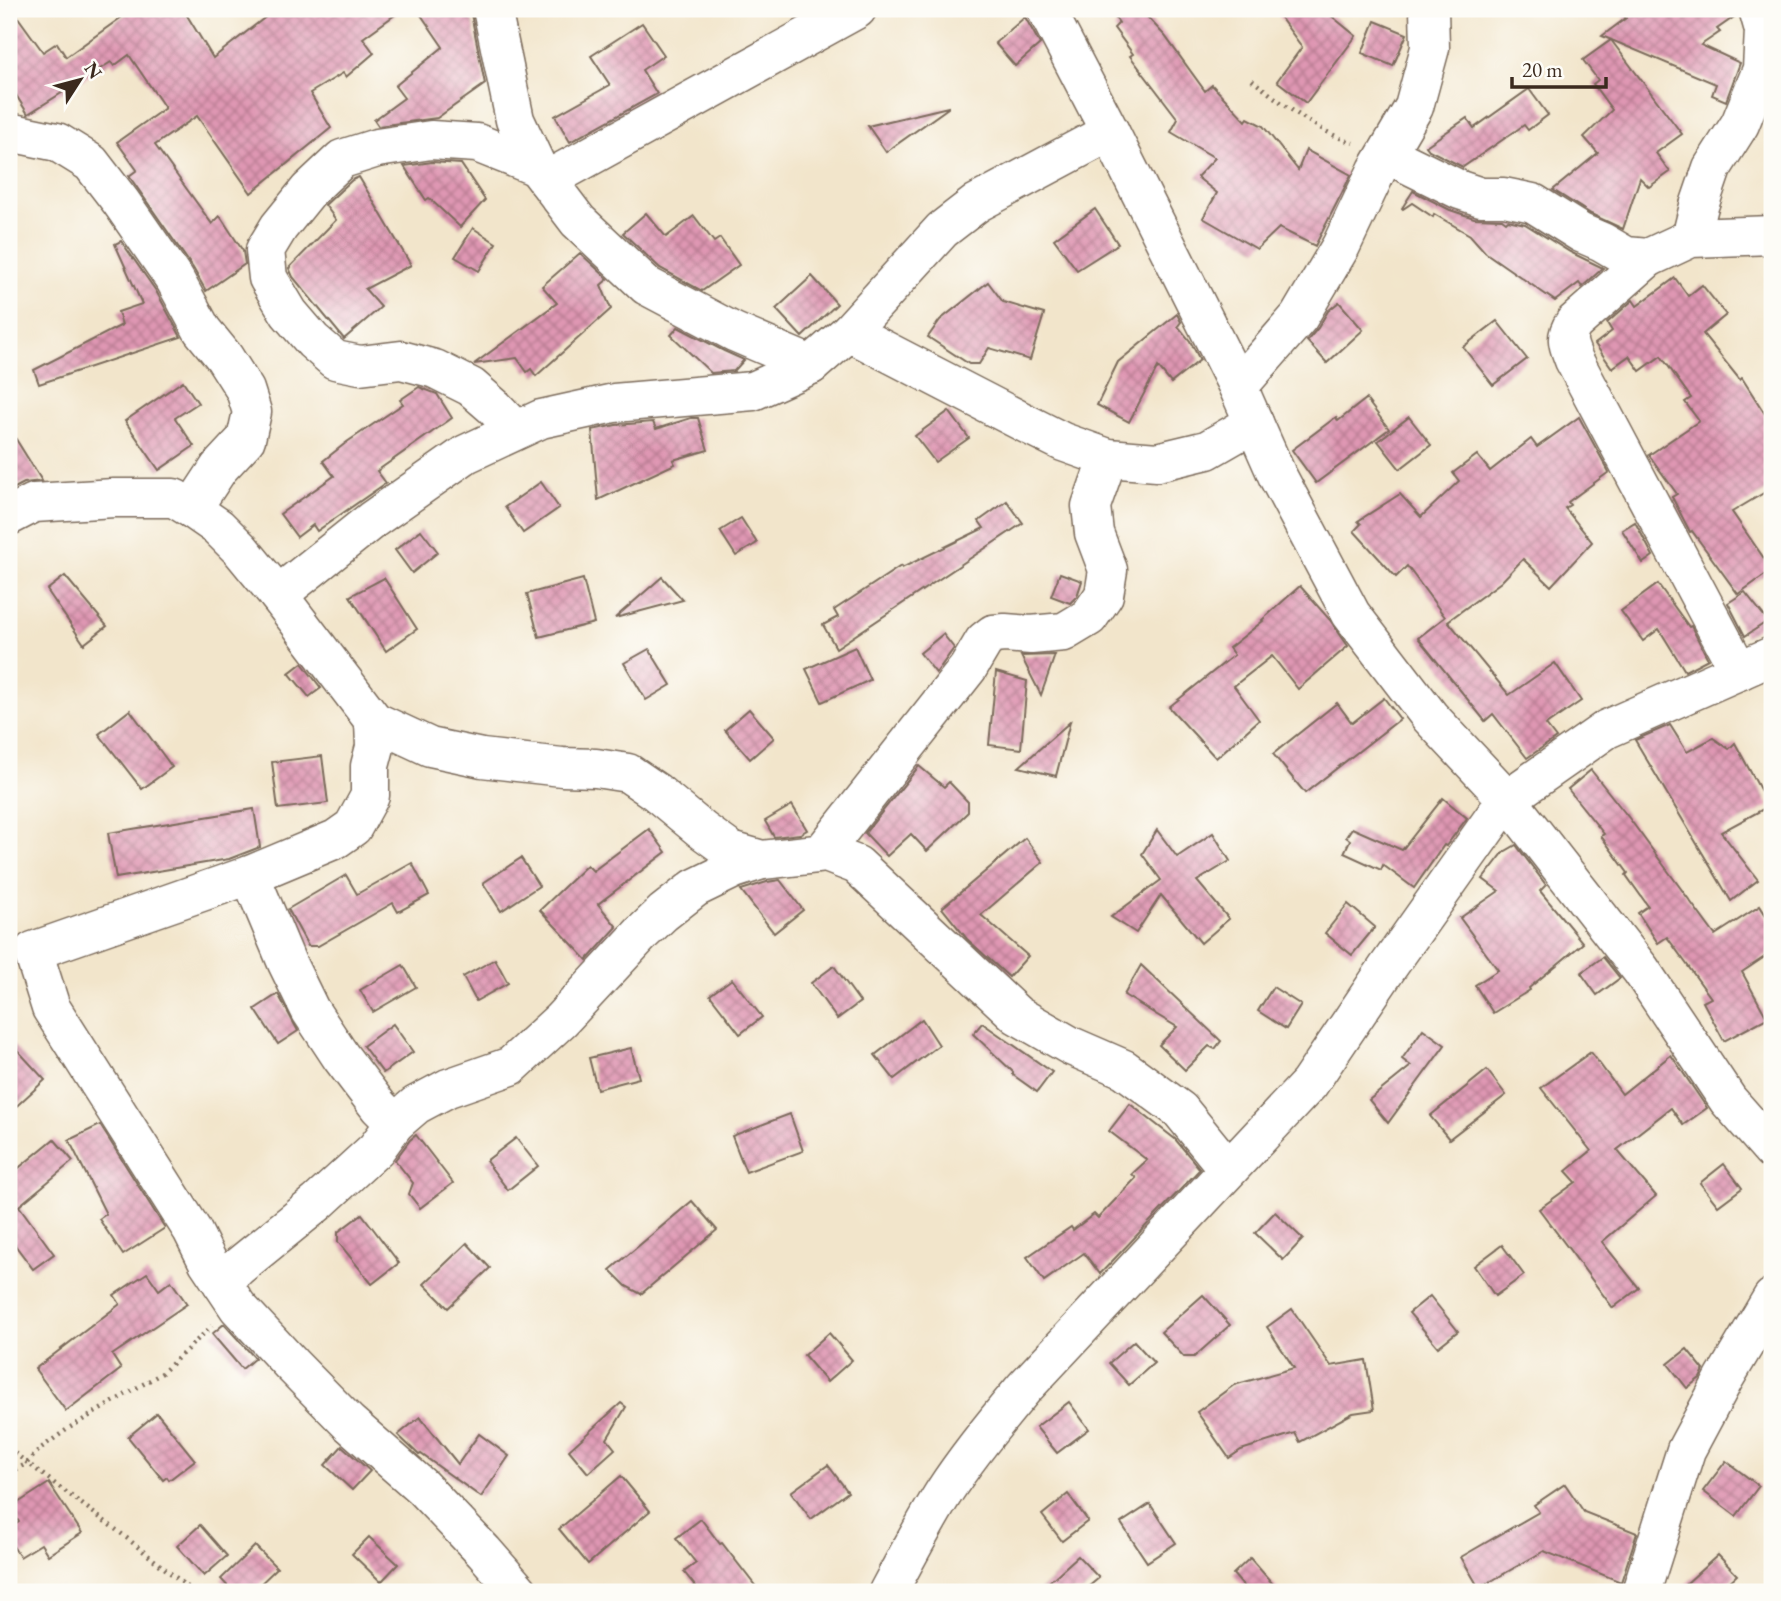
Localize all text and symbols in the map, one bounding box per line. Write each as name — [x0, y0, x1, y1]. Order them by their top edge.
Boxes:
north arrow — [46, 46, 116, 116]
scale bar — [1512, 46, 1606, 90]
text: 20 m — [1522, 56, 1563, 83]
text: N — [79, 57, 108, 84]

